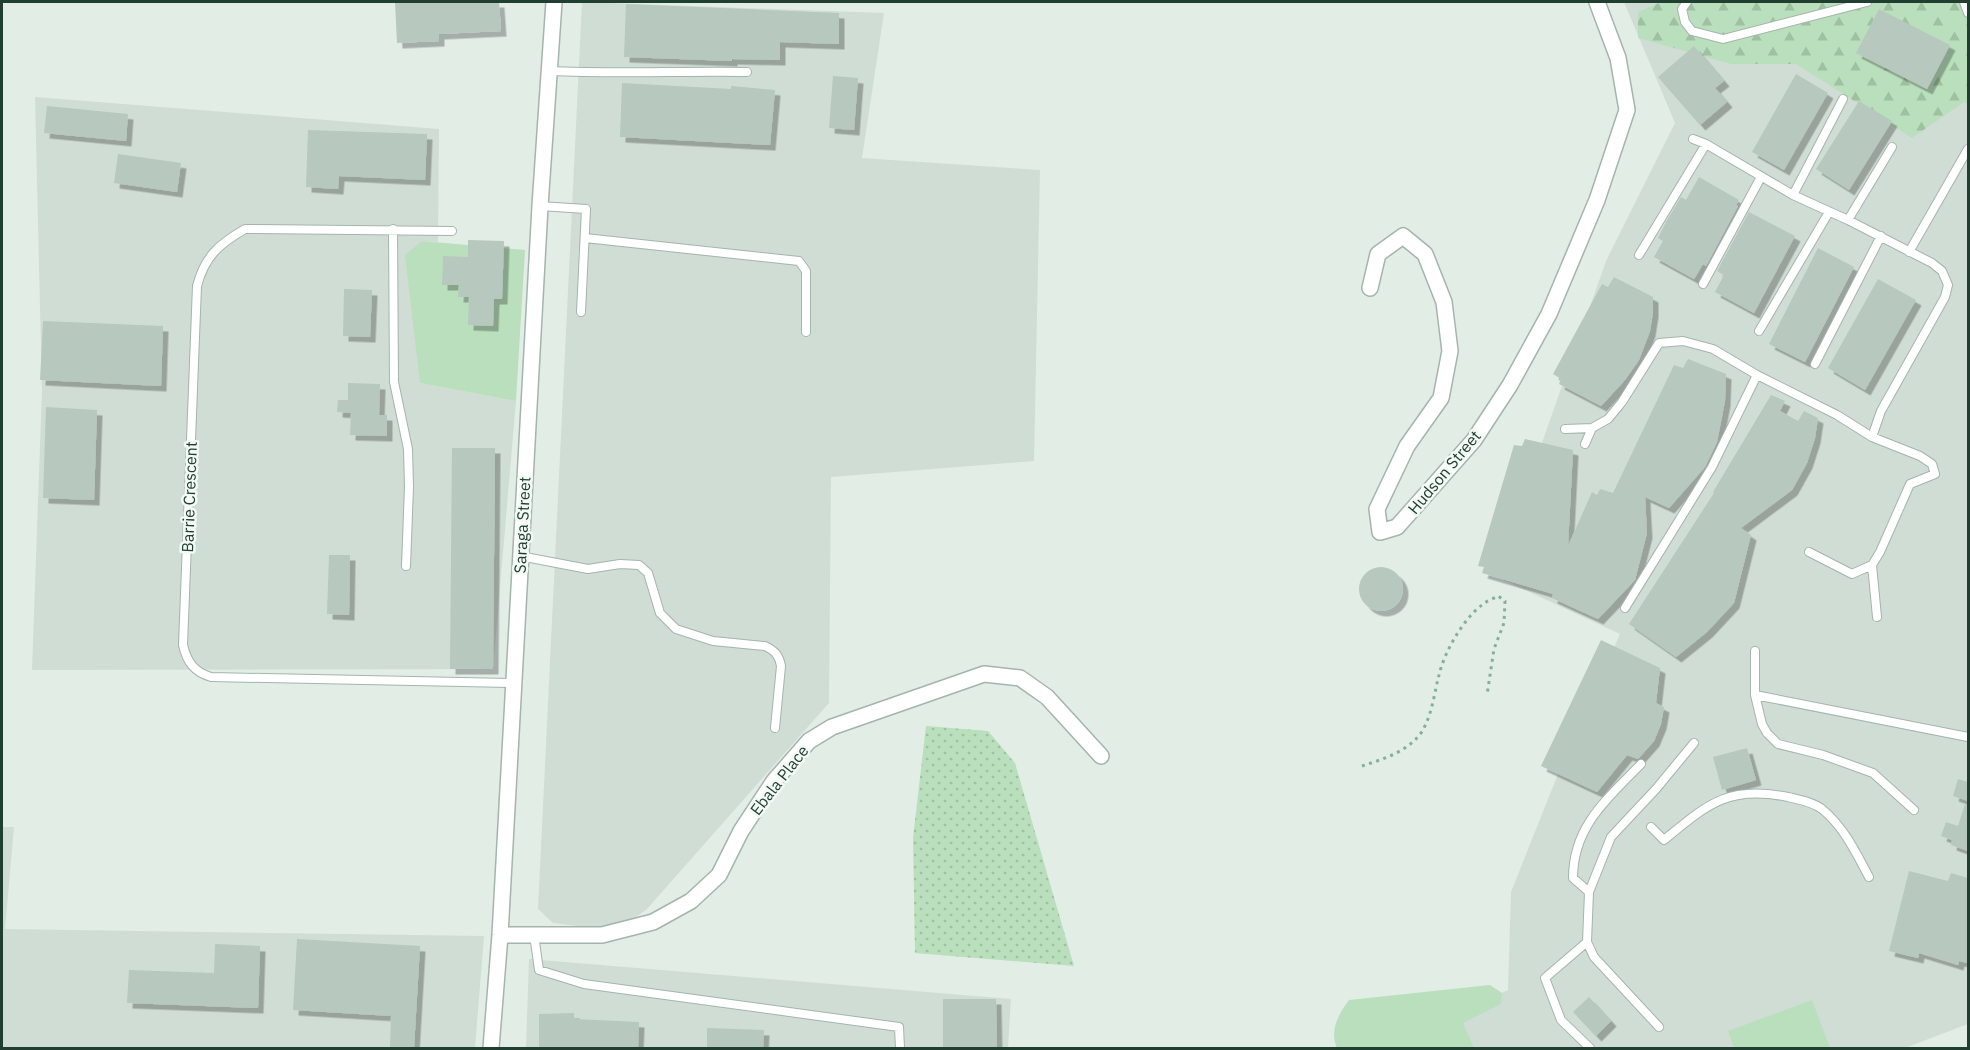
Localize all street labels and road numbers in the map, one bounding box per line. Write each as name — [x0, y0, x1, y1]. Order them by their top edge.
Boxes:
street label: Hudson Street — [1403, 426, 1485, 518]
street label: Barrie Crescent — [177, 441, 201, 553]
street label: Saraga Street — [509, 476, 535, 574]
street label: Ebala Place — [746, 741, 813, 819]

